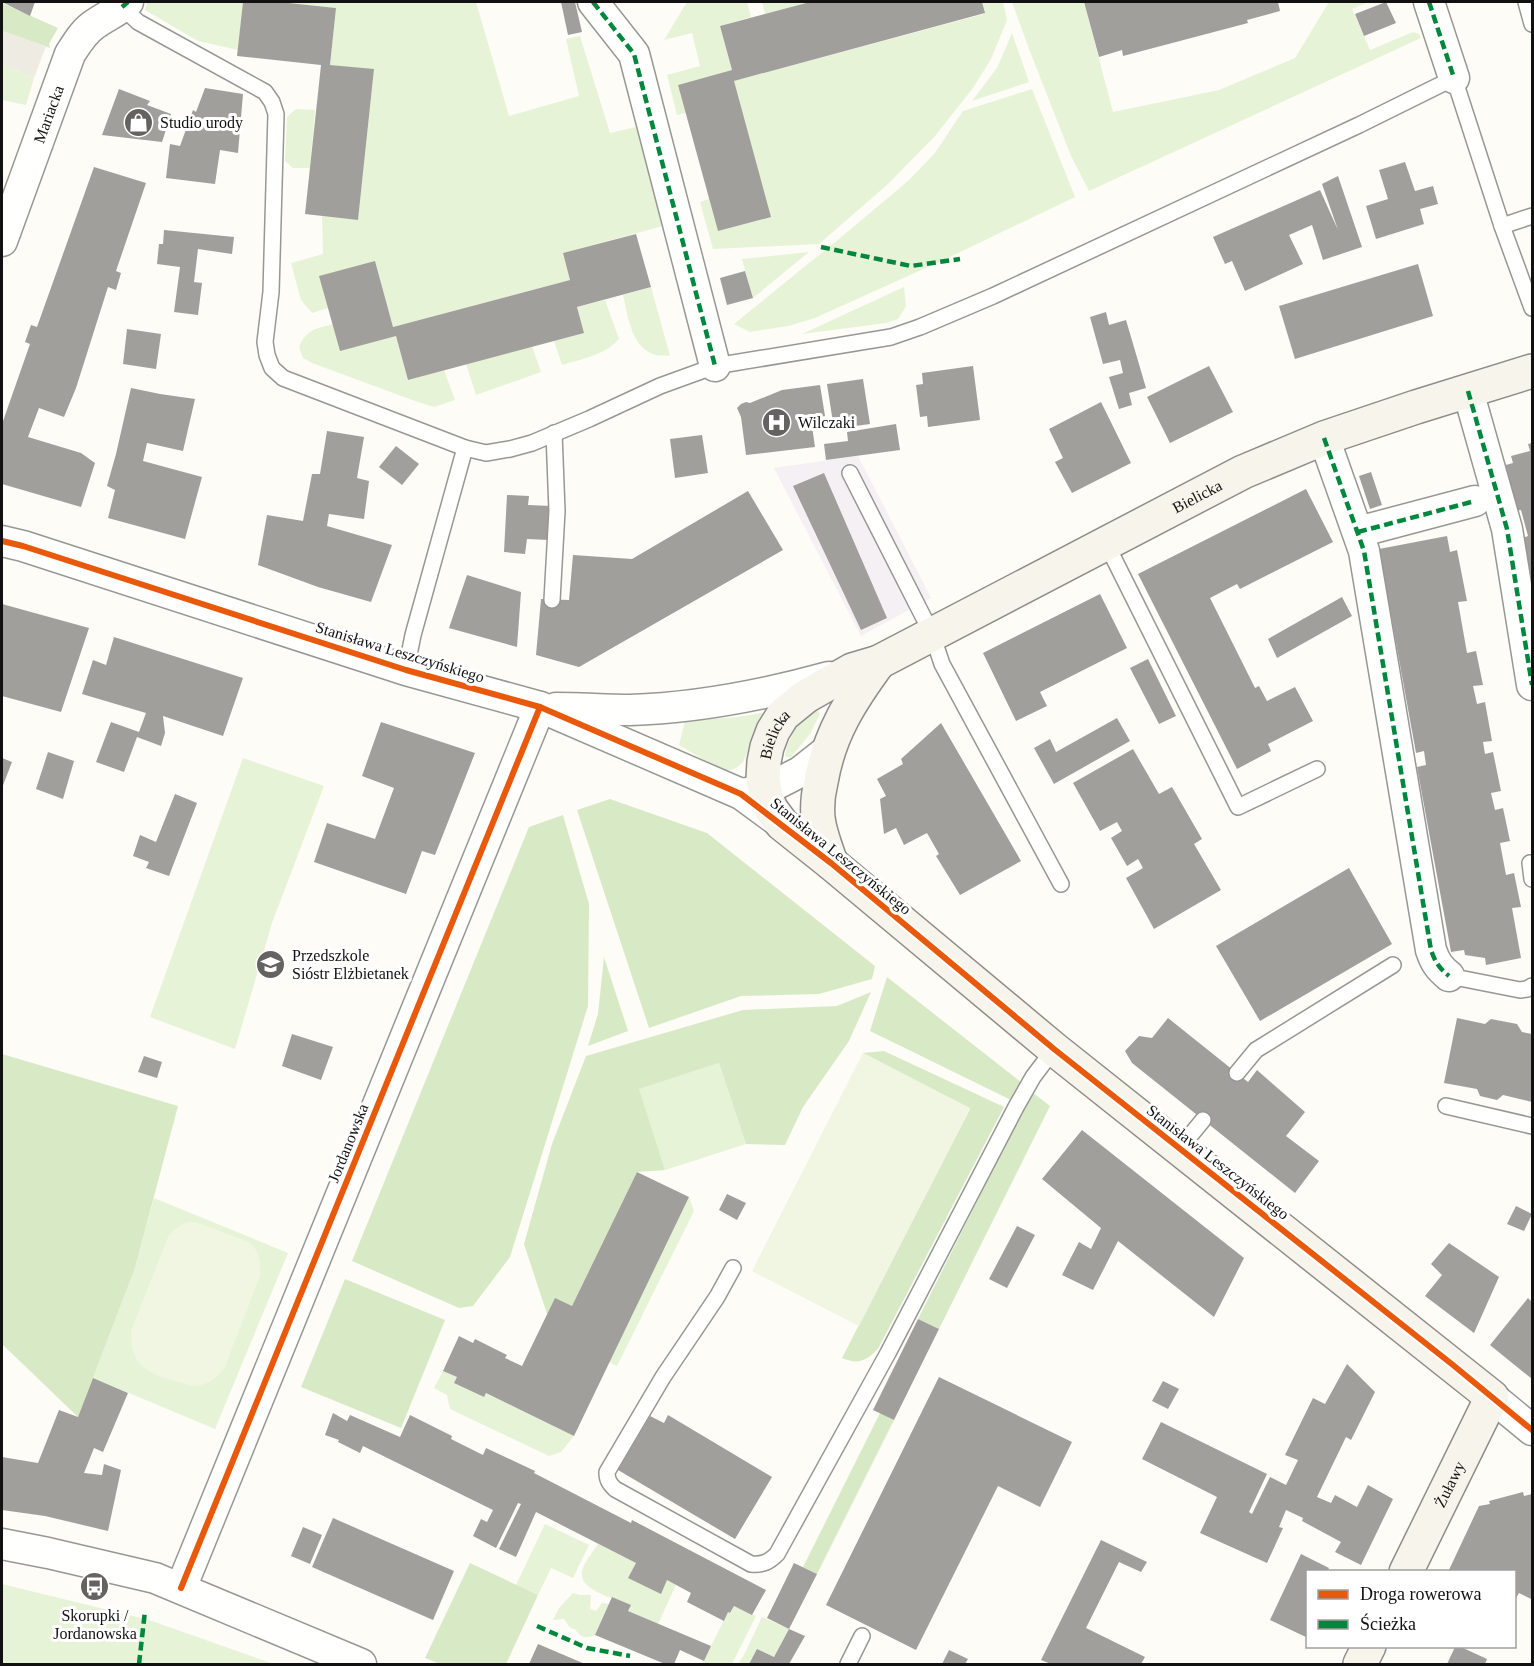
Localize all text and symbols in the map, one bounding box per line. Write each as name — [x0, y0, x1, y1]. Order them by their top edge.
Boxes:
street label: Mariacka — [30, 83, 66, 145]
shop icon: Studio urody — [123, 106, 155, 138]
place label: Studio urody — [160, 114, 243, 132]
hospital icon: Wilczaki — [761, 406, 793, 438]
place label: Wilczaki — [798, 414, 856, 431]
street label: Bielicka — [1169, 476, 1225, 516]
street label: Stanisława Leszczyńskiego — [313, 618, 486, 687]
street label: Bielicka — [756, 705, 792, 761]
street label: Stanisława Leszczyńskiego — [767, 794, 915, 919]
place label: Przedszkole Sióstr Elżbietanek — [292, 947, 409, 982]
school or university icon: Przedszkole Sióstr Elżbietanek — [255, 948, 287, 980]
street label: Jordanowska — [324, 1101, 372, 1185]
street label: Stanisława Leszczyńskiego — [1143, 1101, 1292, 1224]
street label: Żuławy — [1431, 1458, 1469, 1510]
legend — [1306, 1570, 1516, 1648]
bus stop icon: Skorupki / Jordanowska — [79, 1571, 111, 1603]
text: Droga rowerowa — [1360, 1584, 1481, 1604]
place label: Skorupki / Jordanowska — [53, 1607, 137, 1642]
text: Ścieżka — [1360, 1613, 1416, 1634]

